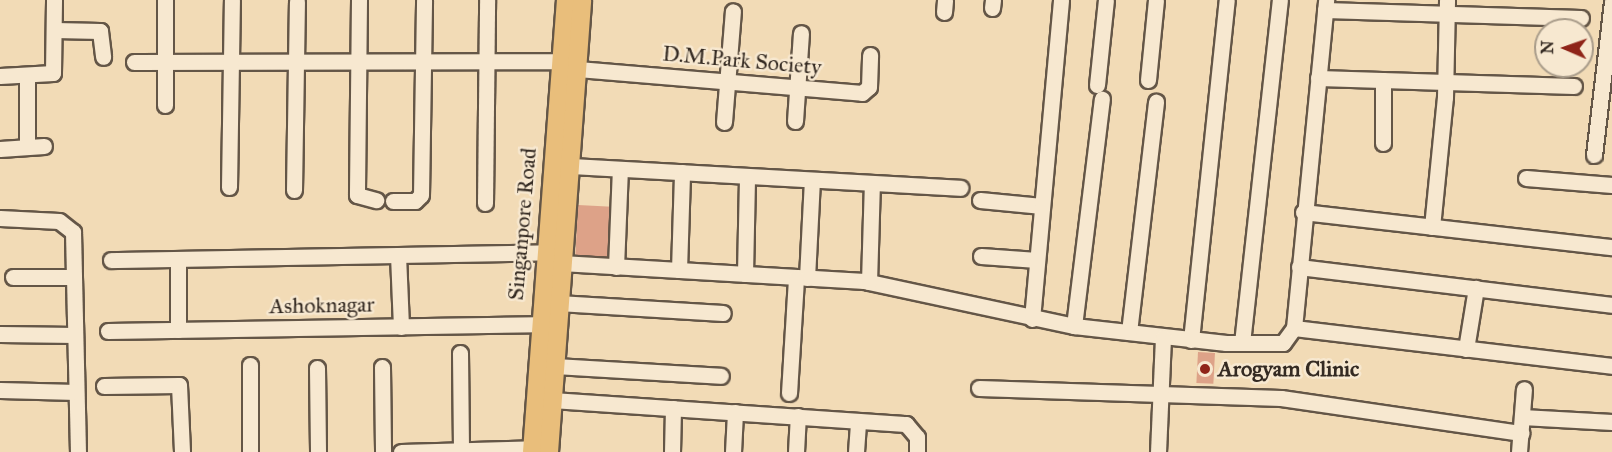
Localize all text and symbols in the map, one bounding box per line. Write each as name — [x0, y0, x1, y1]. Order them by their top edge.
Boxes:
north arrow — [1534, 18, 1594, 78]
street label: D.M.Park Society — [661, 40, 823, 80]
text: N — [1538, 40, 1557, 55]
street label: Singanpore Road — [502, 147, 542, 301]
street label: Ashoknagar — [269, 291, 375, 319]
place label: Arogyam Clinic — [1218, 356, 1359, 382]
marker: Arogyam Clinic — [1196, 360, 1214, 378]

